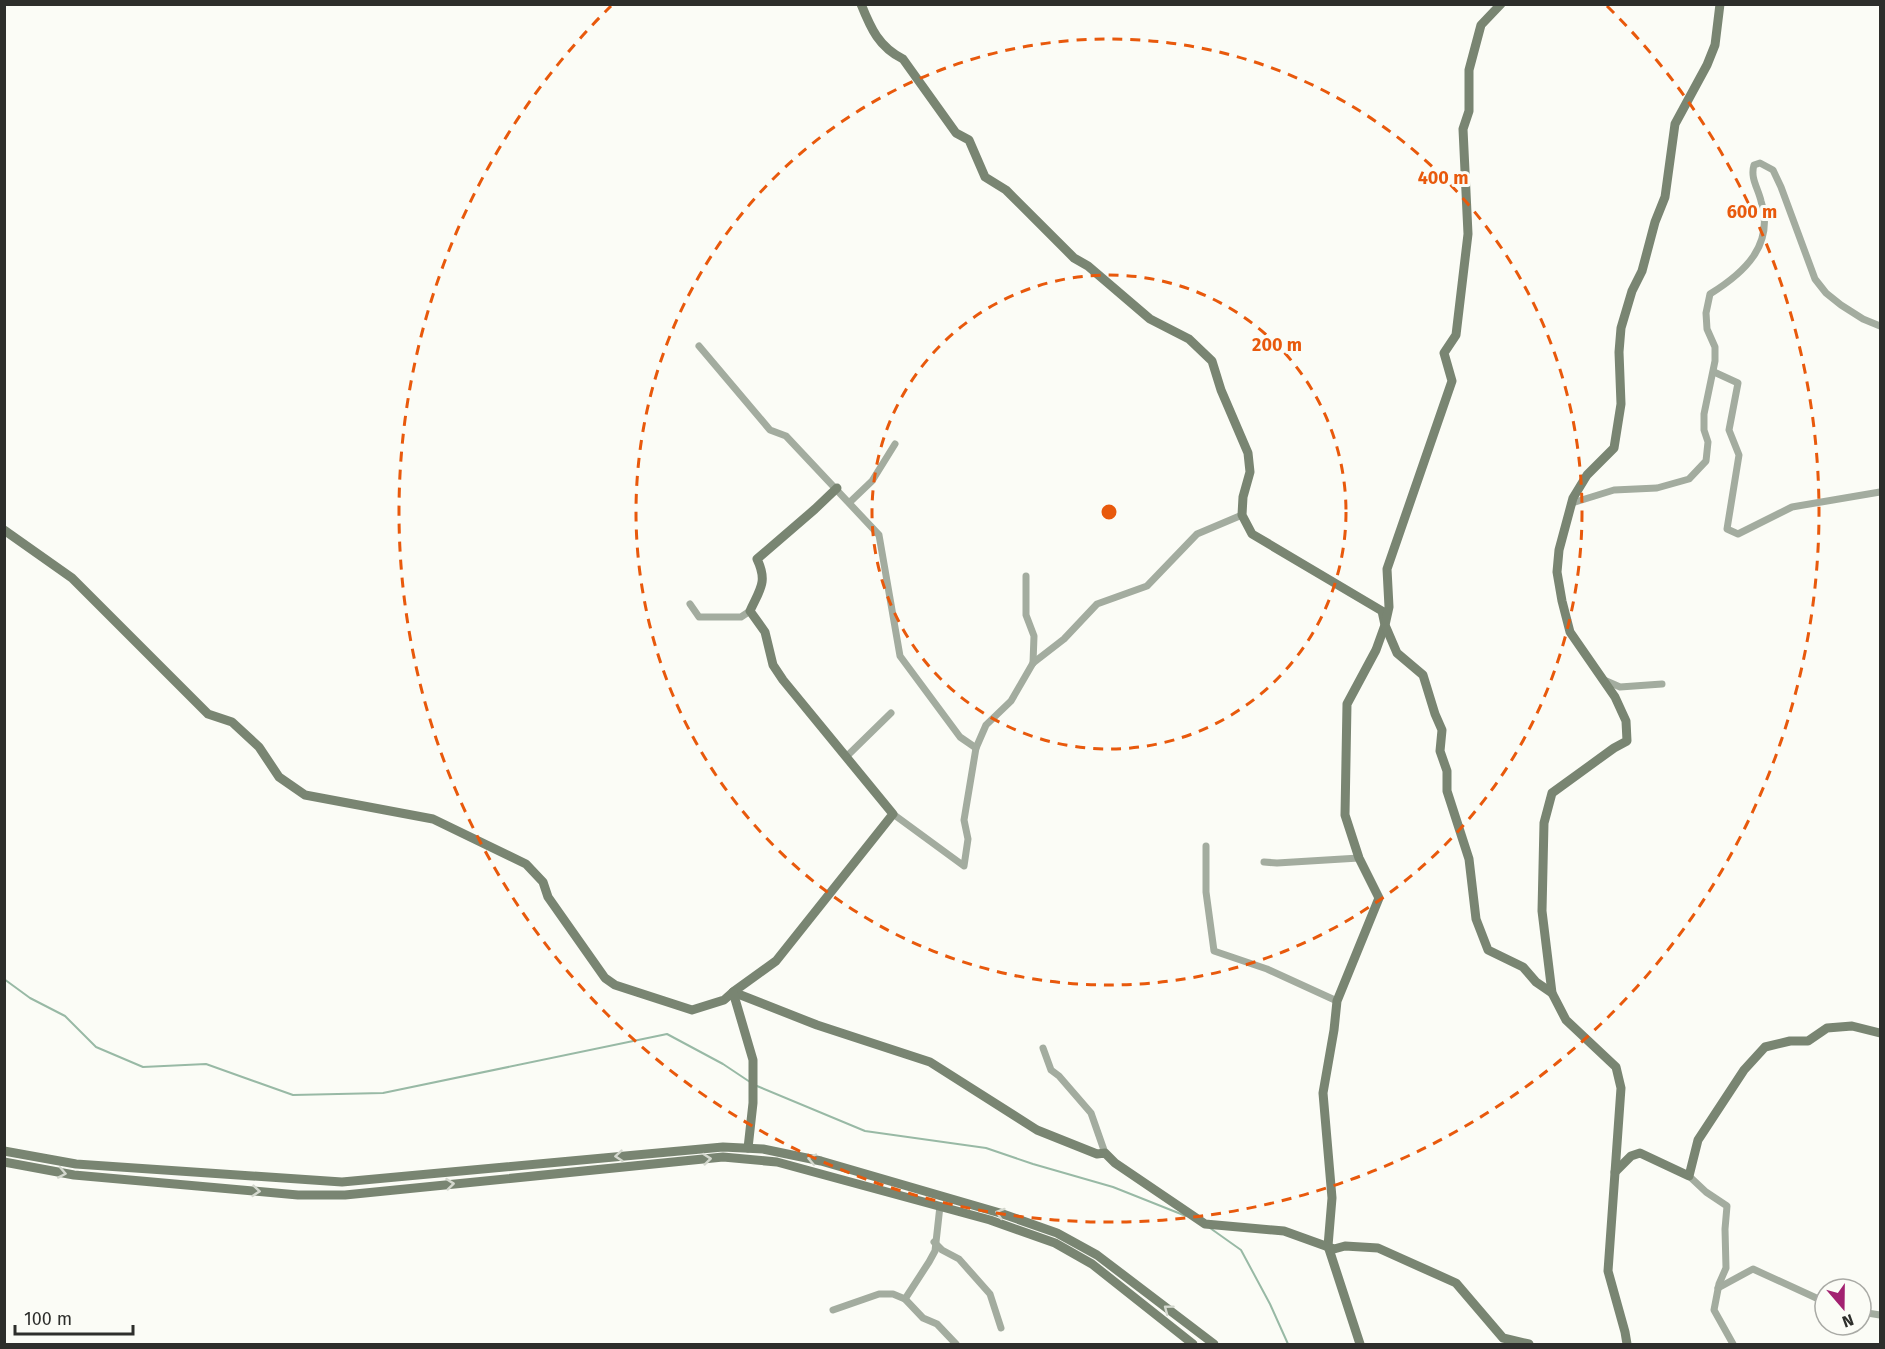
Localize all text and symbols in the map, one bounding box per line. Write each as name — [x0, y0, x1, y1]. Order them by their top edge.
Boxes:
text: 400 m — [1418, 167, 1468, 189]
text: 600 m — [1727, 201, 1777, 223]
text: 200 m — [1252, 334, 1302, 356]
centre of rings — [1099, 502, 1119, 522]
one-way arrow — [614, 1149, 623, 1162]
one-way arrow — [703, 1153, 712, 1166]
one-way arrow — [808, 1154, 818, 1167]
one-way arrow — [57, 1166, 67, 1179]
one-way arrow — [446, 1178, 455, 1191]
one-way arrow — [252, 1184, 261, 1197]
one-way arrow — [995, 1208, 1006, 1220]
north arrow — [1813, 1277, 1873, 1337]
scale bar — [15, 1298, 134, 1336]
one-way arrow — [1163, 1305, 1174, 1316]
text: 100 m — [24, 1308, 72, 1330]
text: N — [1840, 1310, 1856, 1331]

